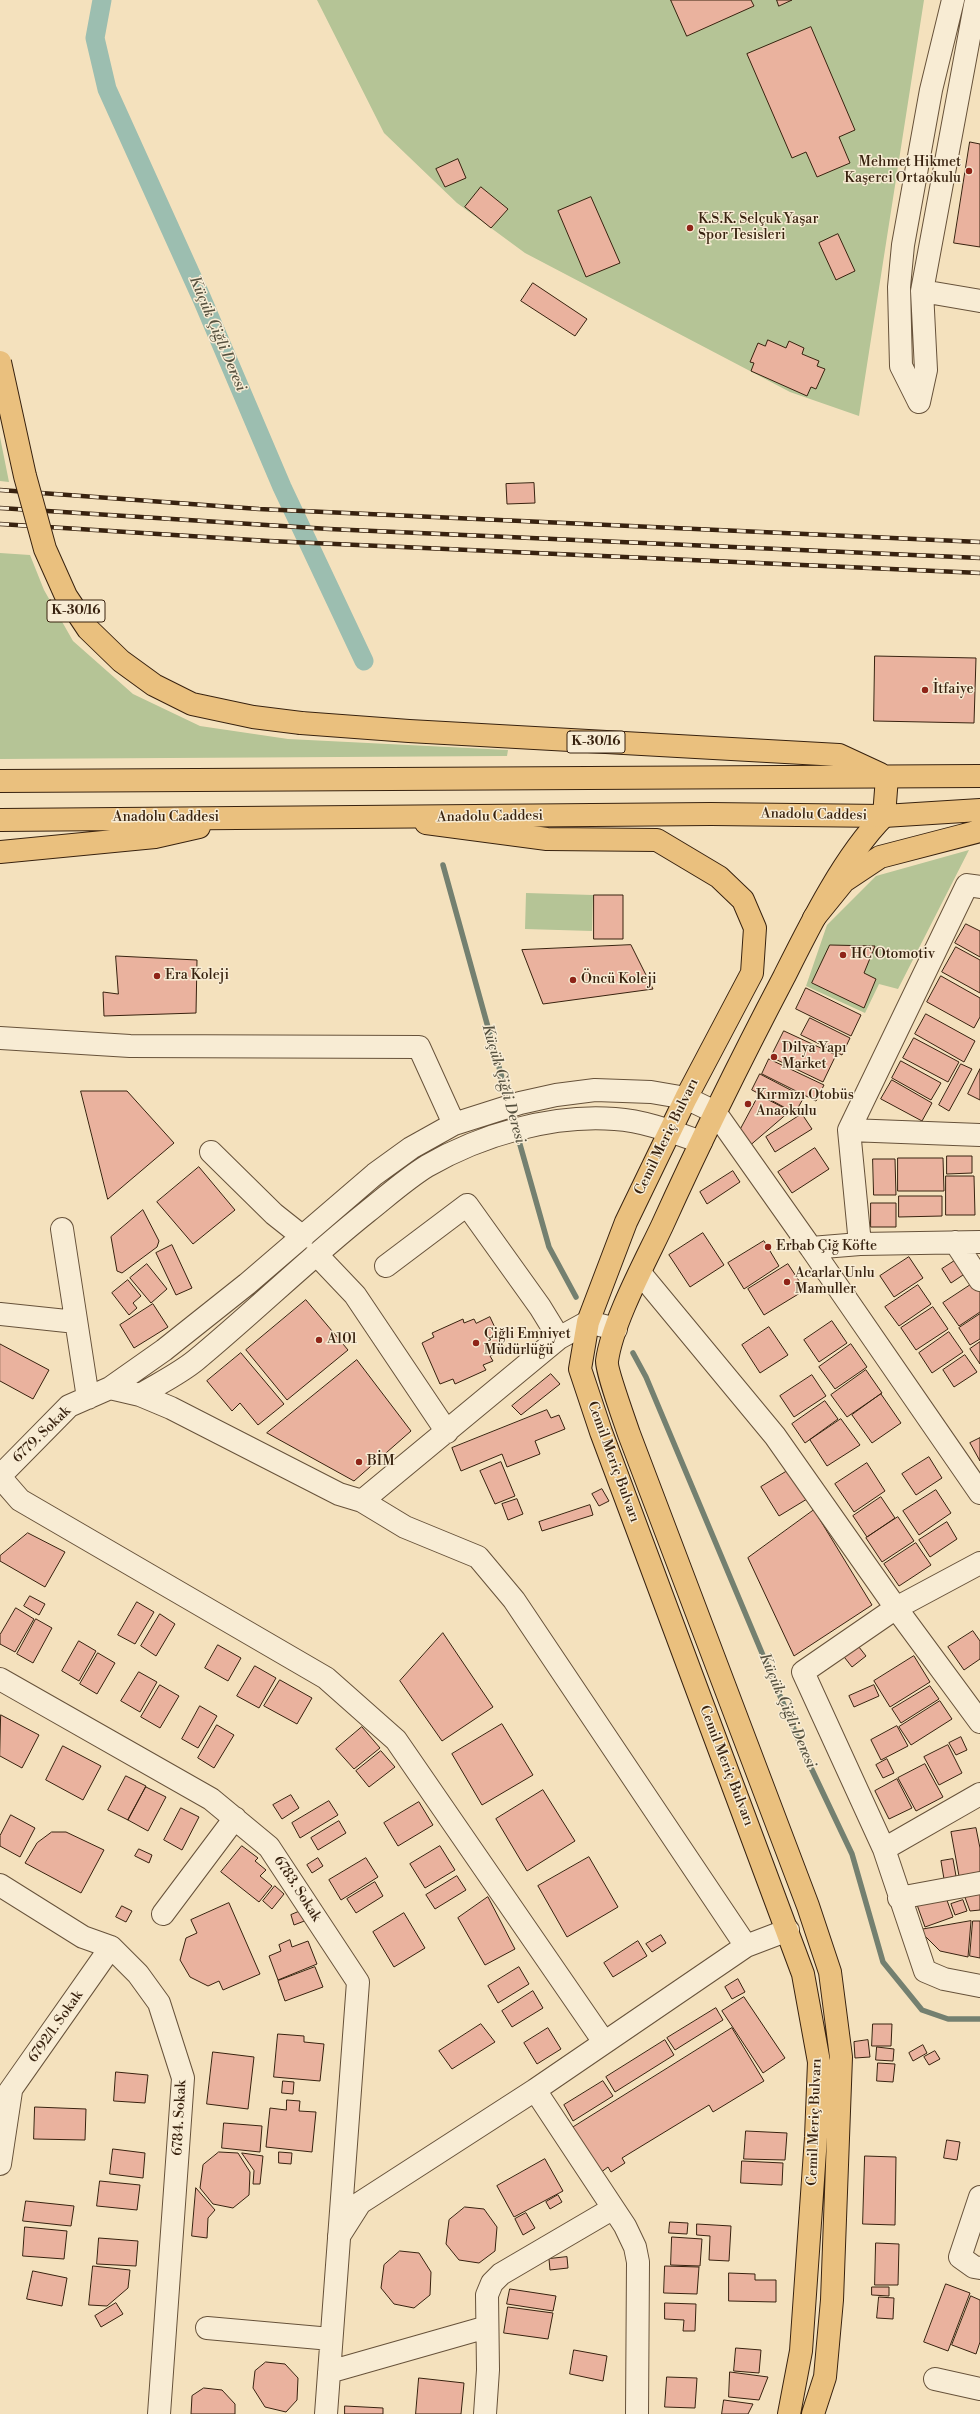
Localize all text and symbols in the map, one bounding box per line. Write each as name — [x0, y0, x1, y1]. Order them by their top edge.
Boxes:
place label: Mehmet Hikmet Kaşerci Ortaokulu — [844, 155, 961, 188]
marker: Mehmet Hikmet Kaşerci Ortaokulu — [964, 166, 974, 176]
place label: K.S.K. Selçuk Yaşar Spor Tesisleri — [698, 212, 818, 244]
marker: K.S.K. Selçuk Yaşar Spor Tesisleri — [685, 223, 695, 233]
water label: Küçük Çiğli Deresi — [185, 274, 249, 394]
road number: K-30/16 — [47, 600, 105, 622]
place label: İtfaiye — [933, 682, 974, 698]
marker: İtfaiye — [920, 685, 930, 695]
road number: K-30/16 — [567, 731, 625, 753]
street label: Anadolu Caddesi — [761, 806, 867, 824]
street label: Anadolu Caddesi — [437, 808, 543, 826]
street label: Anadolu Caddesi — [113, 810, 219, 826]
place label: HC Otomotiv — [851, 947, 935, 963]
marker: HC Otomotiv — [838, 950, 848, 960]
place label: Era Koleji — [165, 968, 229, 984]
marker: Era Koleji — [152, 971, 162, 981]
place label: Öncü Koleji — [581, 972, 657, 988]
marker: Öncü Koleji — [568, 975, 578, 985]
water label: Küçük Çiğli Deresi — [477, 1022, 529, 1146]
place label: Dilya Yapı Market — [782, 1041, 847, 1074]
marker: Dilya Yapı Market — [769, 1052, 779, 1062]
street label: Cemil Meriç Bulvarı — [631, 1076, 703, 1198]
place label: Kırmızı Otobüs Anaokulu — [756, 1088, 854, 1120]
marker: Kırmızı Otobüs Anaokulu — [743, 1099, 753, 1109]
place label: Erbab Çiğ Köfte — [776, 1239, 877, 1255]
marker: Erbab Çiğ Köfte — [763, 1242, 773, 1252]
place label: Acarlar Unlu Mamuller — [795, 1266, 875, 1298]
marker: Acarlar Unlu Mamuller — [782, 1277, 792, 1287]
place label: Çiğli Emniyet Müdürlüğü — [484, 1327, 571, 1360]
place label: A101 — [327, 1332, 357, 1348]
marker: A101 — [314, 1335, 324, 1345]
marker: Çiğli Emniyet Müdürlüğü — [471, 1338, 481, 1348]
street label: Cemil Meriç Bulvarı — [583, 1399, 643, 1525]
street label: 6779. Sokak — [9, 1403, 75, 1467]
place label: BİM — [367, 1454, 395, 1470]
marker: BİM — [354, 1457, 364, 1467]
water label: Küçük Çiğli Deresi — [755, 1651, 819, 1771]
street label: Cemil Meriç Bulvarı — [695, 1703, 757, 1829]
street label: 6783. Sokak — [270, 1853, 324, 1925]
street label: 6792/1. Sokak — [25, 1988, 87, 2066]
street label: Cemil Meriç Bulvarı — [804, 2058, 826, 2186]
street label: 6784. Sokak — [170, 2080, 190, 2156]

